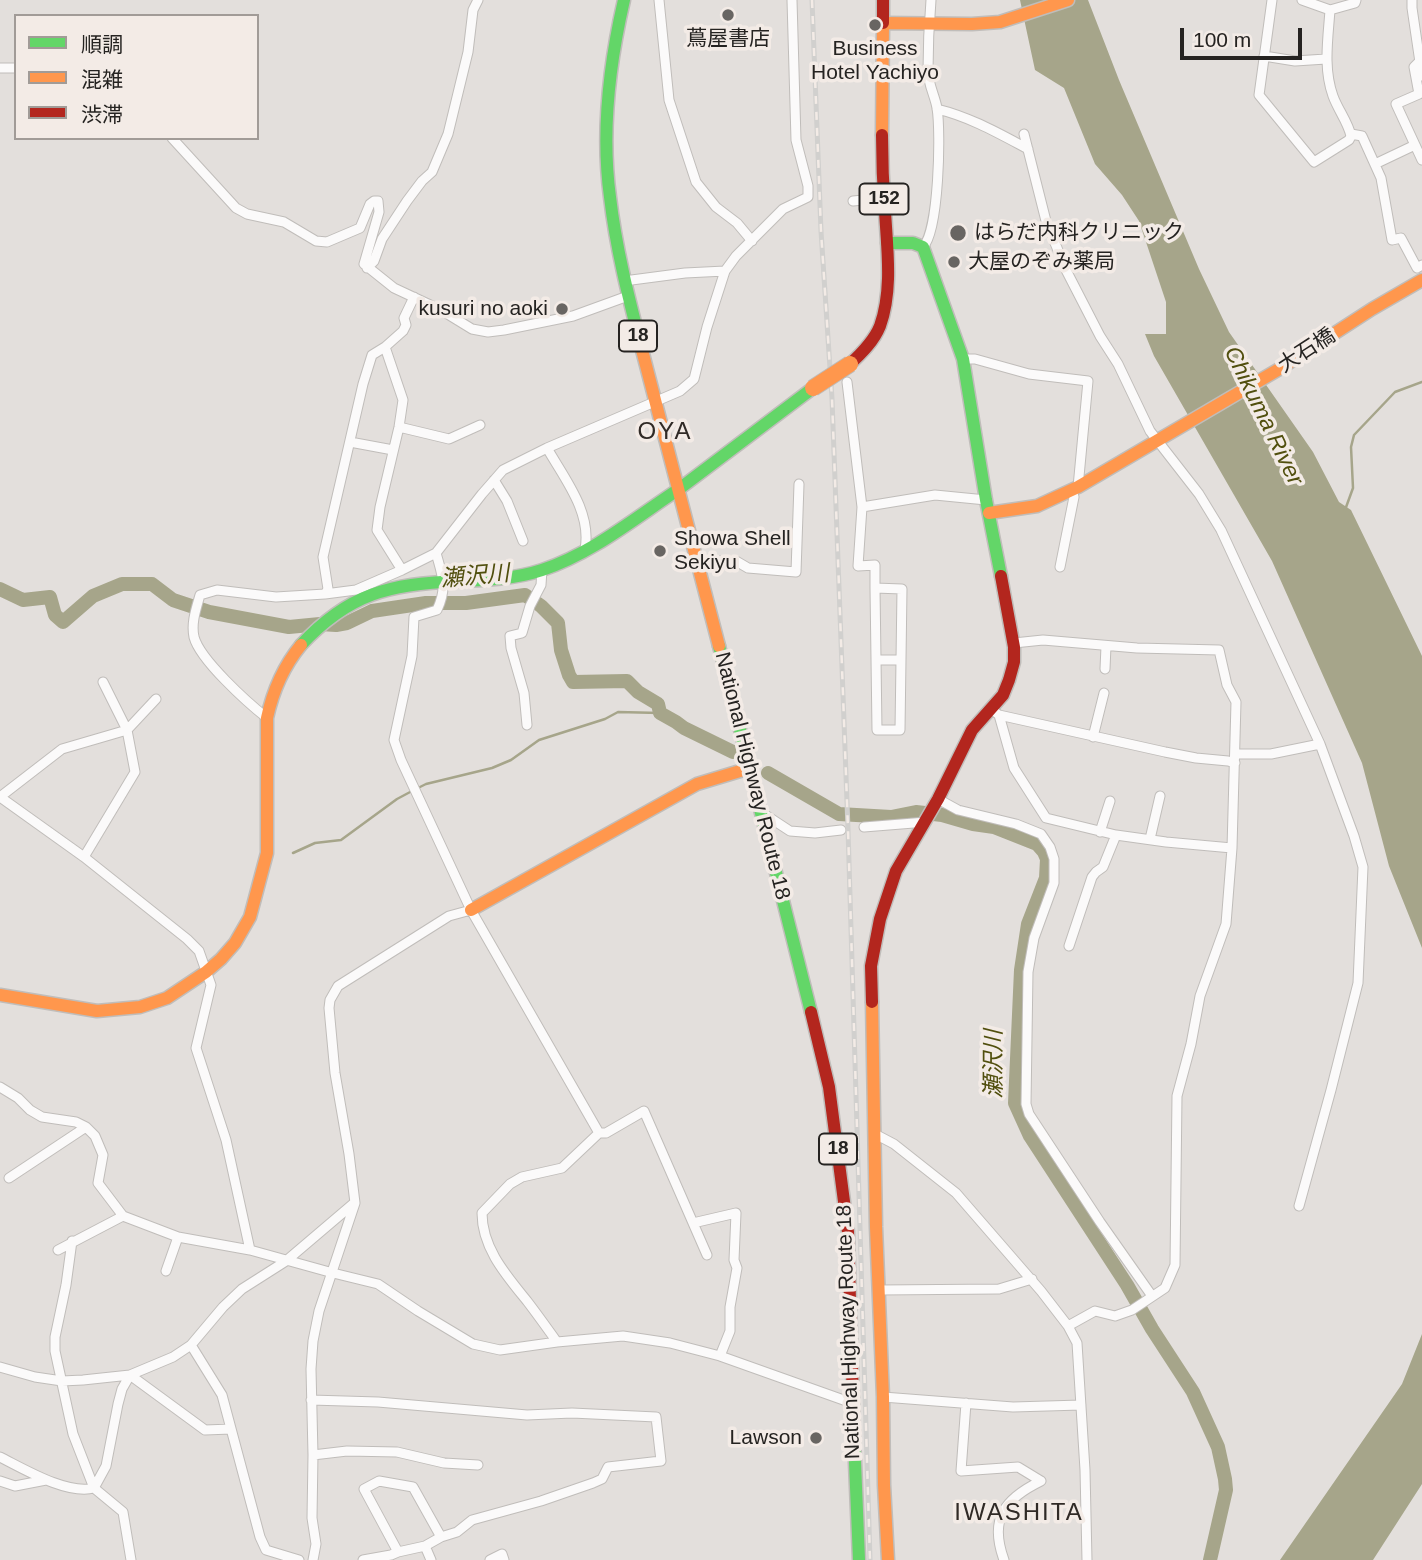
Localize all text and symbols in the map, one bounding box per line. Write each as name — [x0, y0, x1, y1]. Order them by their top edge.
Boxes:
marker: 蔦屋書店 — [720, 7, 736, 23]
legend — [14, 14, 259, 140]
scale bar — [1184, 14, 1306, 58]
marker: Business Hotel Yachiyo — [867, 17, 883, 33]
place label: 蔦屋書店 — [686, 26, 770, 52]
text: 100 m — [1193, 28, 1251, 51]
text: 順調 — [81, 33, 123, 56]
place label: Business Hotel Yachiyo — [811, 36, 939, 86]
text: 混雑 — [81, 68, 123, 91]
text: 渋滞 — [81, 103, 123, 126]
road number: 152 — [860, 183, 908, 214]
place label: はらだ内科クリニック — [974, 220, 1184, 246]
marker: はらだ内科クリニック — [948, 223, 968, 243]
place label: 大屋のぞみ薬局 — [968, 249, 1115, 275]
marker: 大屋のぞみ薬局 — [946, 254, 962, 270]
place label: kusuri no aoki — [418, 296, 548, 322]
marker: kusuri no aoki — [554, 301, 570, 317]
road number: 18 — [619, 320, 657, 352]
street label: 大石橋 — [1274, 323, 1340, 379]
water label: Chikuma River — [1218, 342, 1308, 490]
district label: OYA — [638, 418, 692, 446]
place label: Showa Shell Sekiyu — [674, 526, 791, 576]
marker: Showa Shell Sekiyu — [652, 543, 668, 559]
water label: 瀬沢川 — [439, 560, 511, 594]
street label: National Highway Route 18 — [709, 649, 795, 903]
water label: 瀬沢川 — [981, 1030, 1009, 1098]
road number: 18 — [819, 1134, 857, 1164]
street label: National Highway Route 18 — [832, 1204, 866, 1460]
place label: Lawson — [730, 1425, 802, 1451]
marker: Lawson — [808, 1430, 824, 1446]
district label: IWASHITA — [955, 1499, 1083, 1527]

